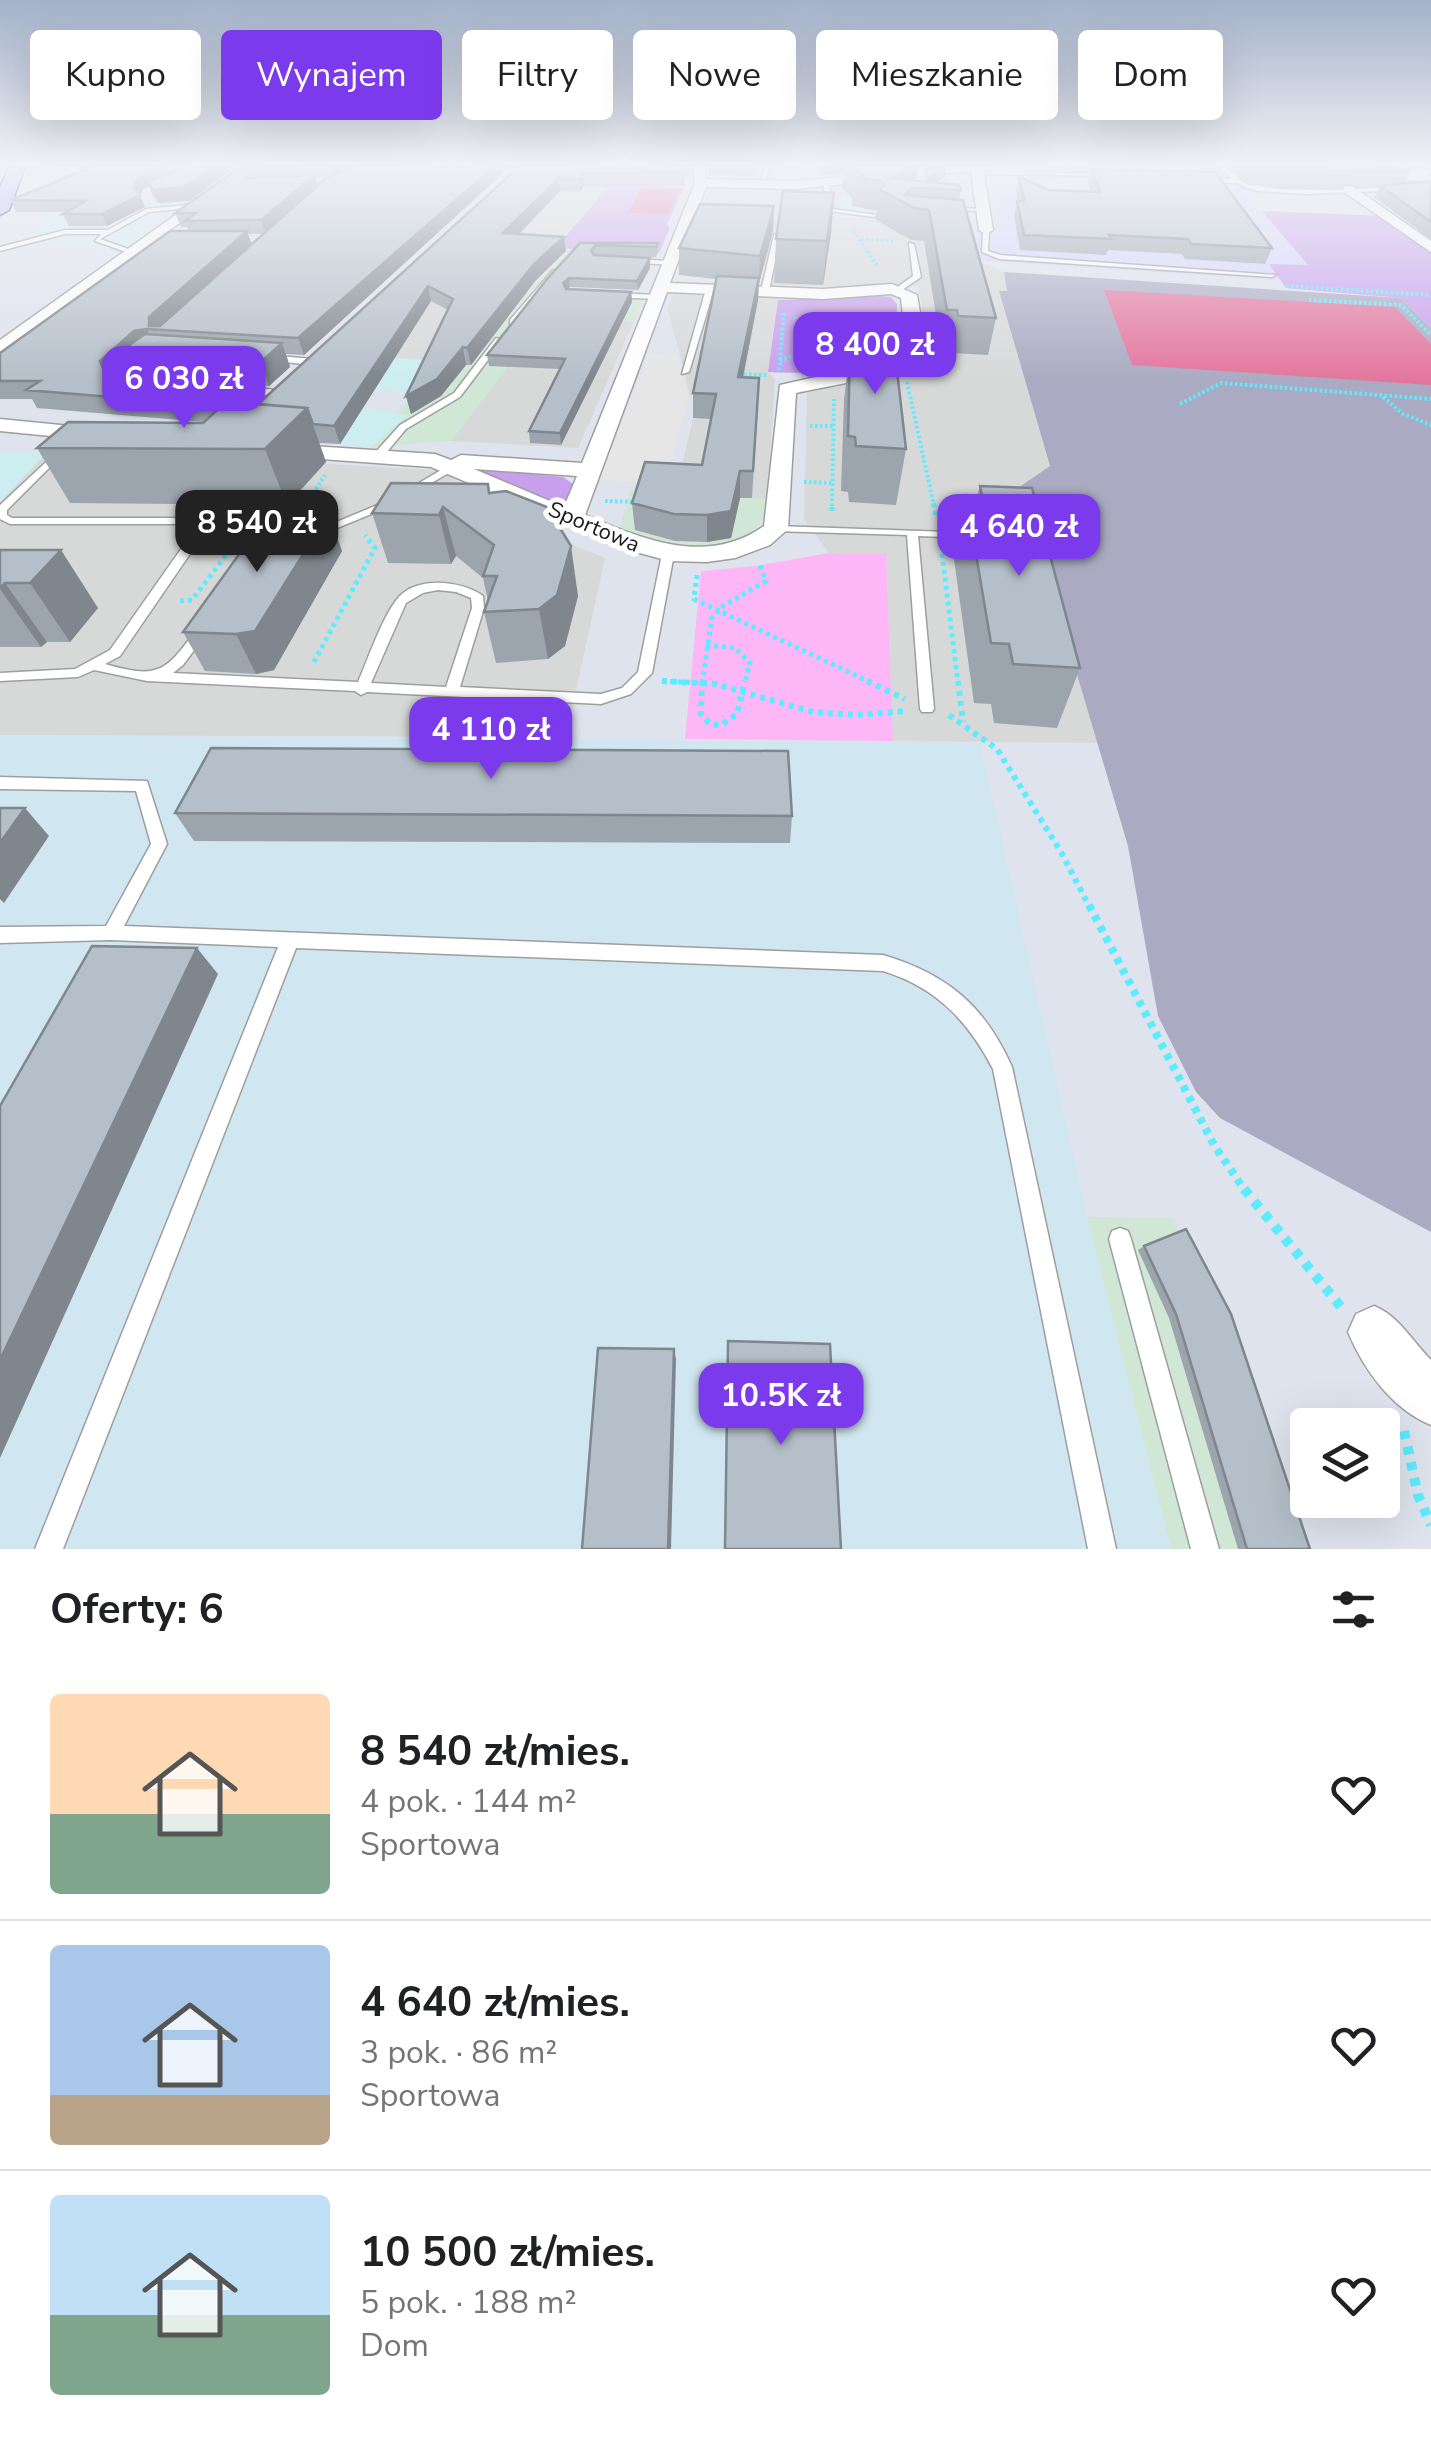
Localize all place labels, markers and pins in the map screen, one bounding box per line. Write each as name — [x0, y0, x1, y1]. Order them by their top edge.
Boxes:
pin: 8 400 zł — [772, 312, 978, 397]
pin: 6 030 zł — [81, 346, 287, 431]
pin: 8 540 zł — [154, 490, 360, 575]
pin: 4 640 zł — [916, 494, 1122, 579]
pin: 4 110 zł — [388, 697, 594, 782]
pin: 10.5K zł — [678, 1363, 884, 1448]

